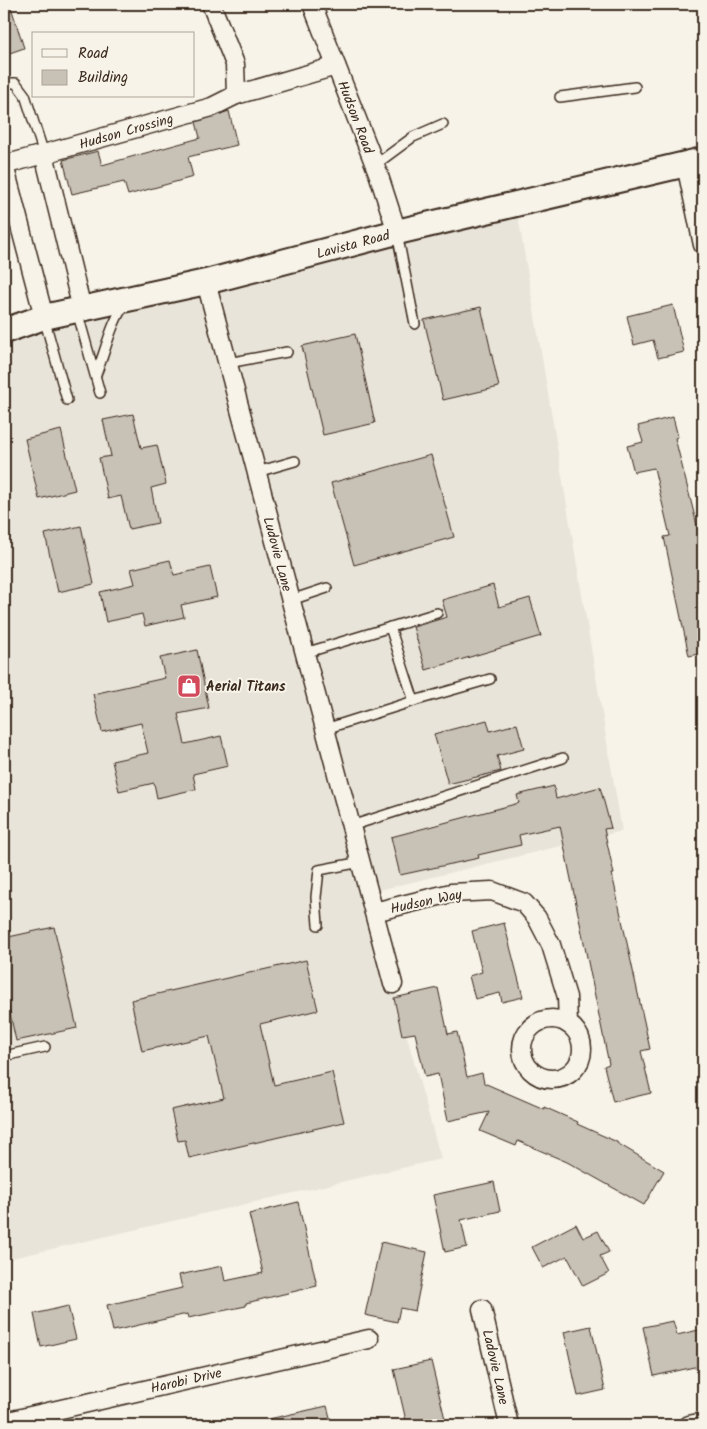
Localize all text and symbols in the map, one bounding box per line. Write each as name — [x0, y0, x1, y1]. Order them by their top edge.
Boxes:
legend — [32, 32, 195, 98]
text: Road — [78, 42, 109, 66]
text: Building — [78, 66, 128, 90]
street label: Hudson Road — [331, 78, 379, 158]
street label: Hudson Crossing — [77, 108, 176, 156]
street label: Lavista Road — [314, 224, 393, 265]
street label: Ludovie Lane — [256, 514, 298, 595]
shop icon: Aerial Titans — [176, 673, 202, 699]
place label: Aerial Titans — [206, 676, 286, 698]
street label: Hudson Way — [388, 884, 464, 920]
street label: Ladovie Lane — [476, 1327, 515, 1408]
street label: Harobi Drive — [148, 1362, 225, 1400]

